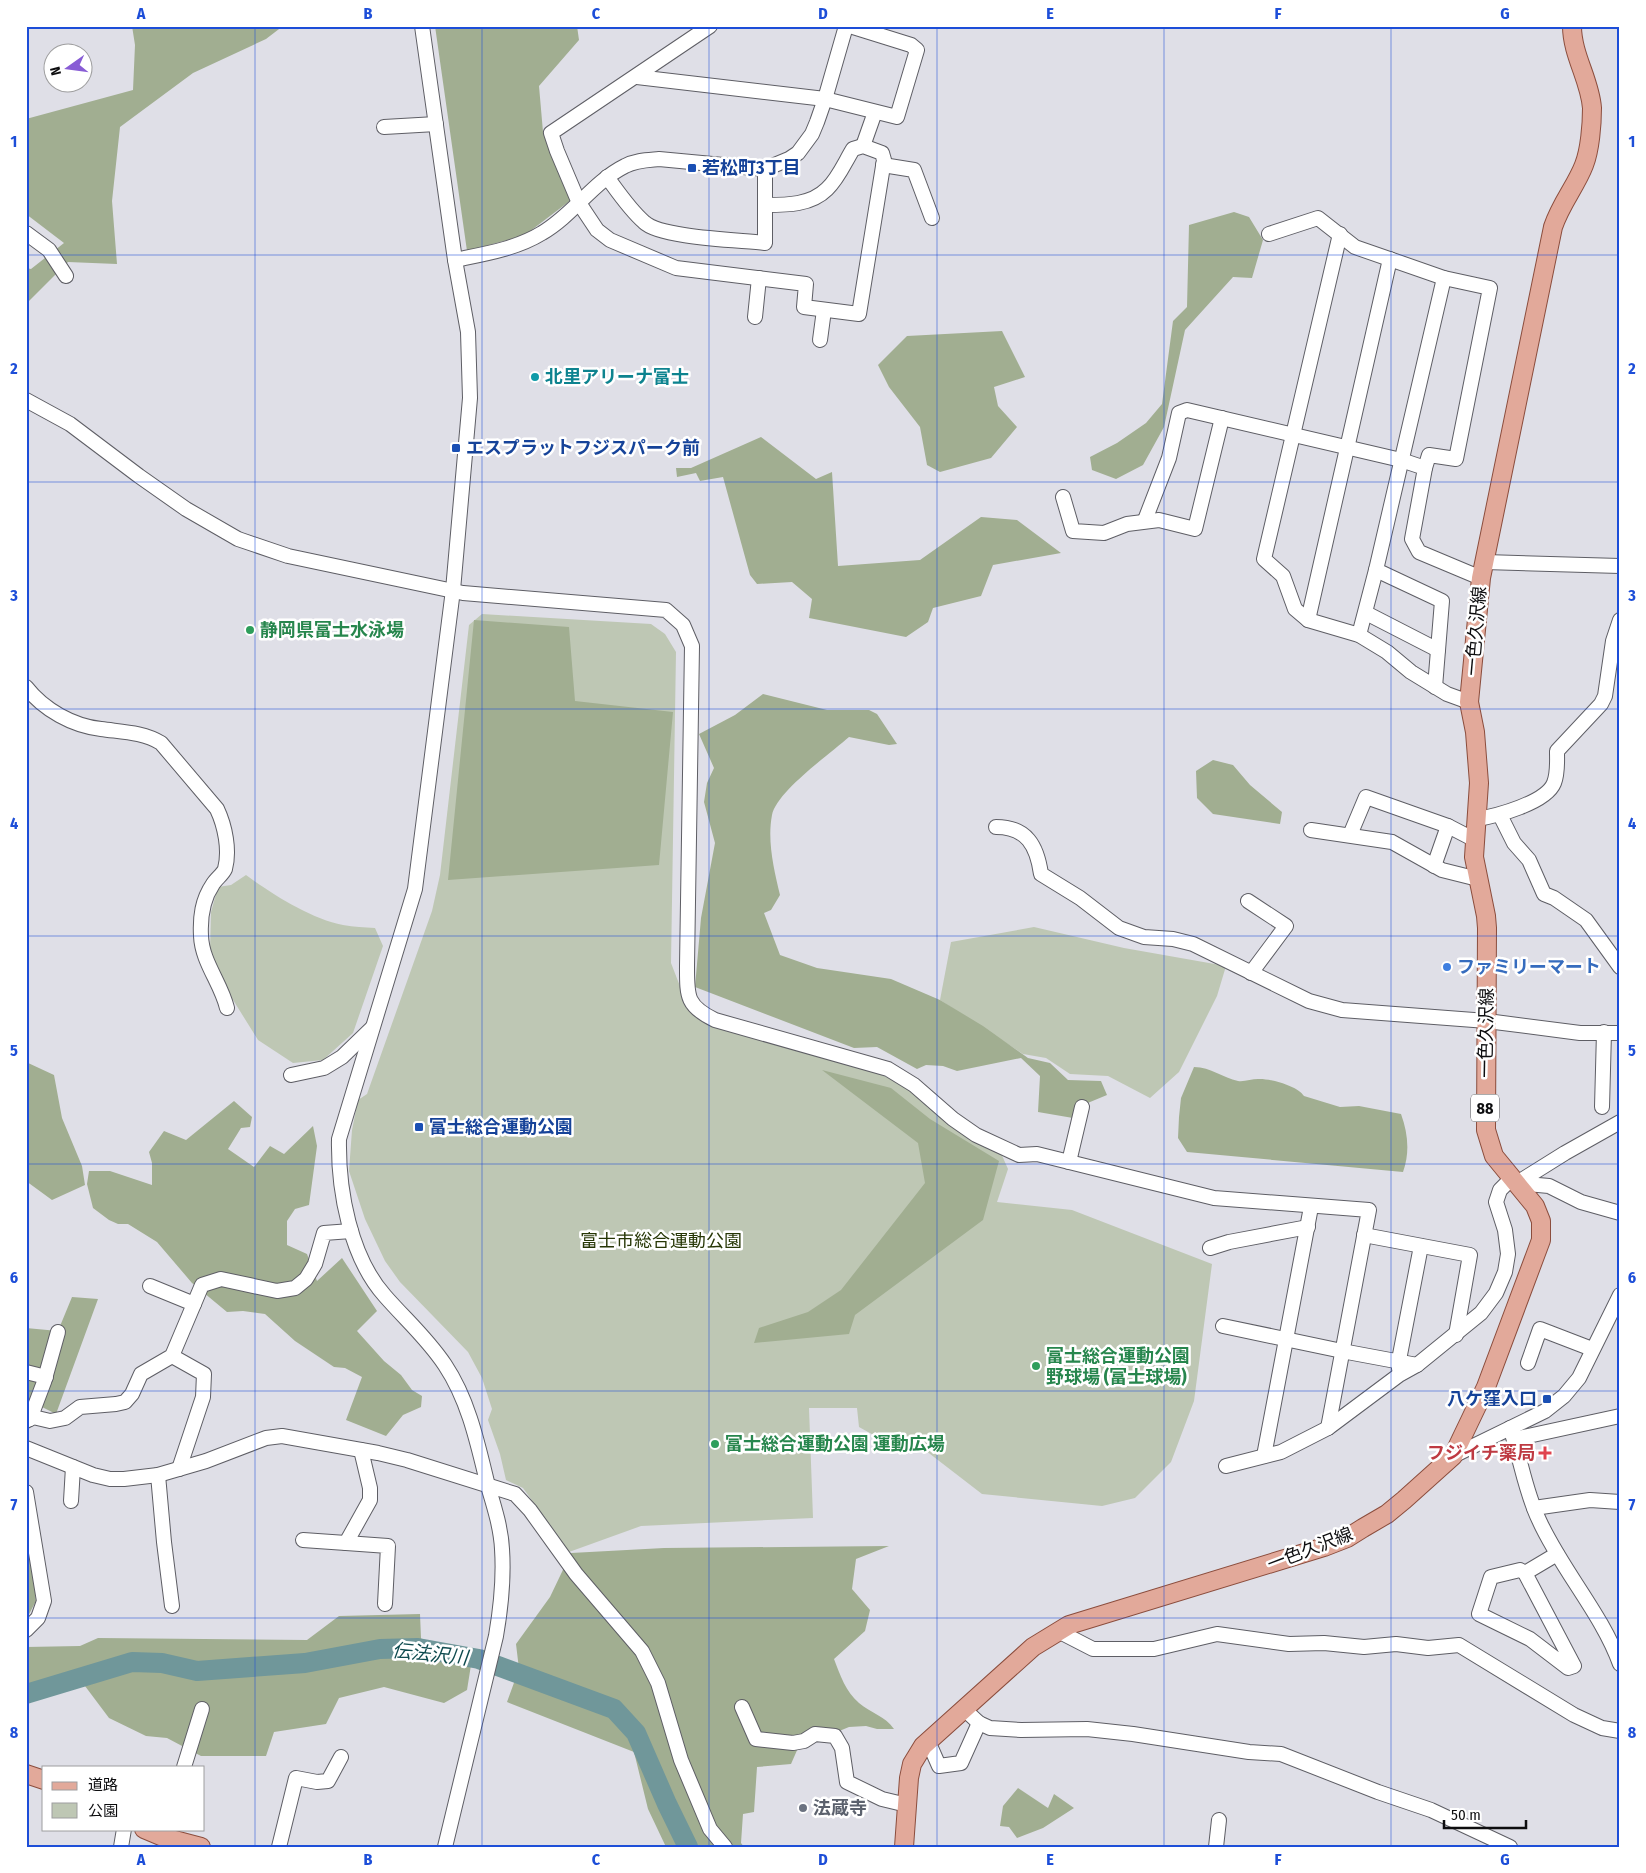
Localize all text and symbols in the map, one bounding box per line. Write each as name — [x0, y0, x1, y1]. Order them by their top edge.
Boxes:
text: A — [136, 4, 146, 23]
text: B — [364, 4, 373, 23]
text: C — [592, 4, 601, 23]
text: D — [818, 4, 828, 23]
text: E — [1046, 4, 1054, 23]
text: F — [1274, 4, 1282, 23]
text: G — [1500, 4, 1510, 23]
north arrow — [42, 42, 92, 92]
text: N — [47, 65, 65, 77]
text: 1 — [11, 132, 17, 151]
text: 1 — [1629, 132, 1635, 151]
place label: 若松町3丁目 — [702, 157, 801, 179]
marker: 若松町3丁目 — [686, 162, 698, 174]
text: 2 — [9, 359, 18, 378]
text: 2 — [1627, 359, 1636, 378]
place label: 北里アリーナ富士 — [545, 366, 689, 388]
marker: 北里アリーナ富士 — [529, 371, 541, 383]
place label: エスプラットフジスパーク前 — [466, 437, 700, 459]
marker: エスプラットフジスパーク前 — [450, 442, 462, 454]
street label: 一色久沢線 — [1461, 585, 1491, 677]
text: 3 — [9, 586, 18, 605]
text: 3 — [1627, 586, 1636, 605]
place label: 静岡県富士水泳場 — [260, 619, 404, 641]
marker: 静岡県富士水泳場 — [244, 624, 256, 636]
text: 4 — [10, 814, 18, 833]
text: 4 — [1628, 814, 1636, 833]
place label: ファミリーマート — [1457, 956, 1601, 978]
marker: ファミリーマート — [1441, 961, 1453, 973]
street label: 一色久沢線 — [1474, 988, 1498, 1078]
text: 5 — [10, 1041, 18, 1060]
text: 5 — [1628, 1041, 1636, 1060]
road number: 88 — [1471, 1094, 1499, 1122]
place label: 富士総合運動公園 — [429, 1116, 573, 1138]
marker: 富士総合運動公園 — [413, 1121, 425, 1133]
park label: 富士市総合運動公園 — [580, 1230, 742, 1252]
text: 6 — [10, 1268, 18, 1287]
text: 6 — [1628, 1268, 1636, 1287]
place label: 富士総合運動公園 野球場 (富士球場) — [1046, 1345, 1190, 1388]
marker: 富士総合運動公園 野球場 (富士球場) — [1030, 1360, 1042, 1372]
place label: 八ケ窪入口 — [1447, 1388, 1537, 1410]
marker: 八ケ窪入口 — [1541, 1393, 1553, 1405]
place label: 富士総合運動公園 運動広場 — [725, 1433, 945, 1455]
marker: 富士総合運動公園 運動広場 — [709, 1438, 721, 1450]
place label: フジイチ薬局 — [1427, 1442, 1535, 1464]
marker: フジイチ薬局 — [1539, 1447, 1551, 1459]
text: 7 — [11, 1495, 18, 1514]
text: 7 — [1629, 1495, 1636, 1514]
street label: 一色久沢線 — [1264, 1523, 1356, 1575]
water label: 伝法沢川 — [391, 1639, 471, 1670]
text: 8 — [10, 1723, 19, 1742]
text: 8 — [1628, 1723, 1637, 1742]
legend — [42, 1766, 205, 1830]
text: 道路 — [88, 1776, 118, 1794]
place label: 法蔵寺 — [813, 1797, 867, 1819]
scale bar — [1444, 1798, 1526, 1830]
text: 公園 — [88, 1802, 118, 1820]
marker: 法蔵寺 — [797, 1802, 809, 1814]
text: 50 m — [1451, 1806, 1481, 1824]
text: A — [136, 1850, 146, 1869]
text: B — [364, 1850, 373, 1869]
text: C — [592, 1850, 601, 1869]
text: D — [818, 1850, 828, 1869]
text: E — [1046, 1850, 1054, 1869]
text: F — [1274, 1850, 1282, 1869]
text: G — [1500, 1850, 1510, 1869]

